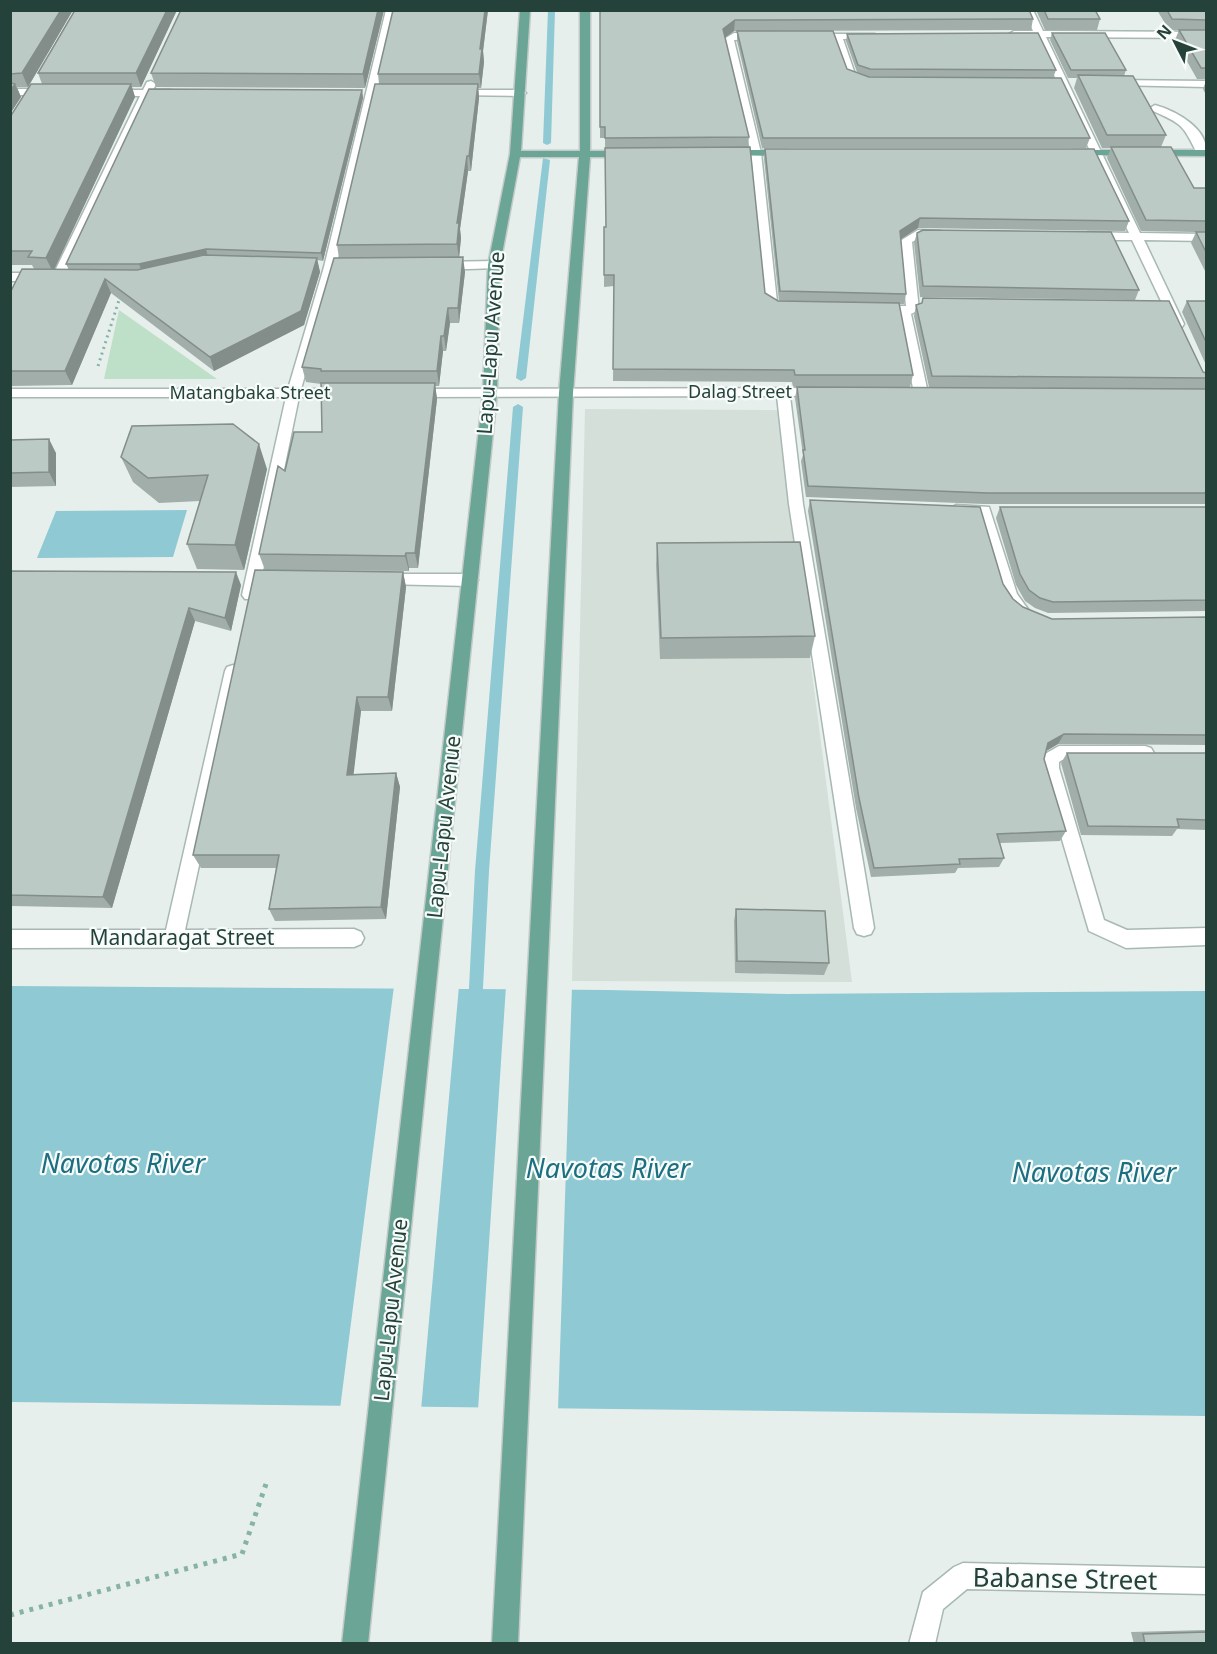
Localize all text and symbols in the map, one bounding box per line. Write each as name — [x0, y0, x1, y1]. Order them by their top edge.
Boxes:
north arrow — [1145, 12, 1205, 72]
text: N — [1151, 20, 1176, 44]
street label: Lapu-Lapu Avenue — [470, 251, 510, 435]
street label: Dalag Street — [688, 379, 792, 403]
street label: Matangbaka Street — [169, 380, 331, 404]
street label: Lapu-Lapu Avenue — [420, 734, 467, 920]
street label: Mandaragat Street — [90, 923, 275, 951]
water label: Navotas River — [41, 1144, 206, 1181]
water label: Navotas River — [526, 1149, 691, 1186]
water label: Navotas River — [1012, 1153, 1177, 1190]
street label: Lapu-Lapu Avenue — [367, 1217, 414, 1403]
street label: Babanse Street — [972, 1558, 1158, 1598]

